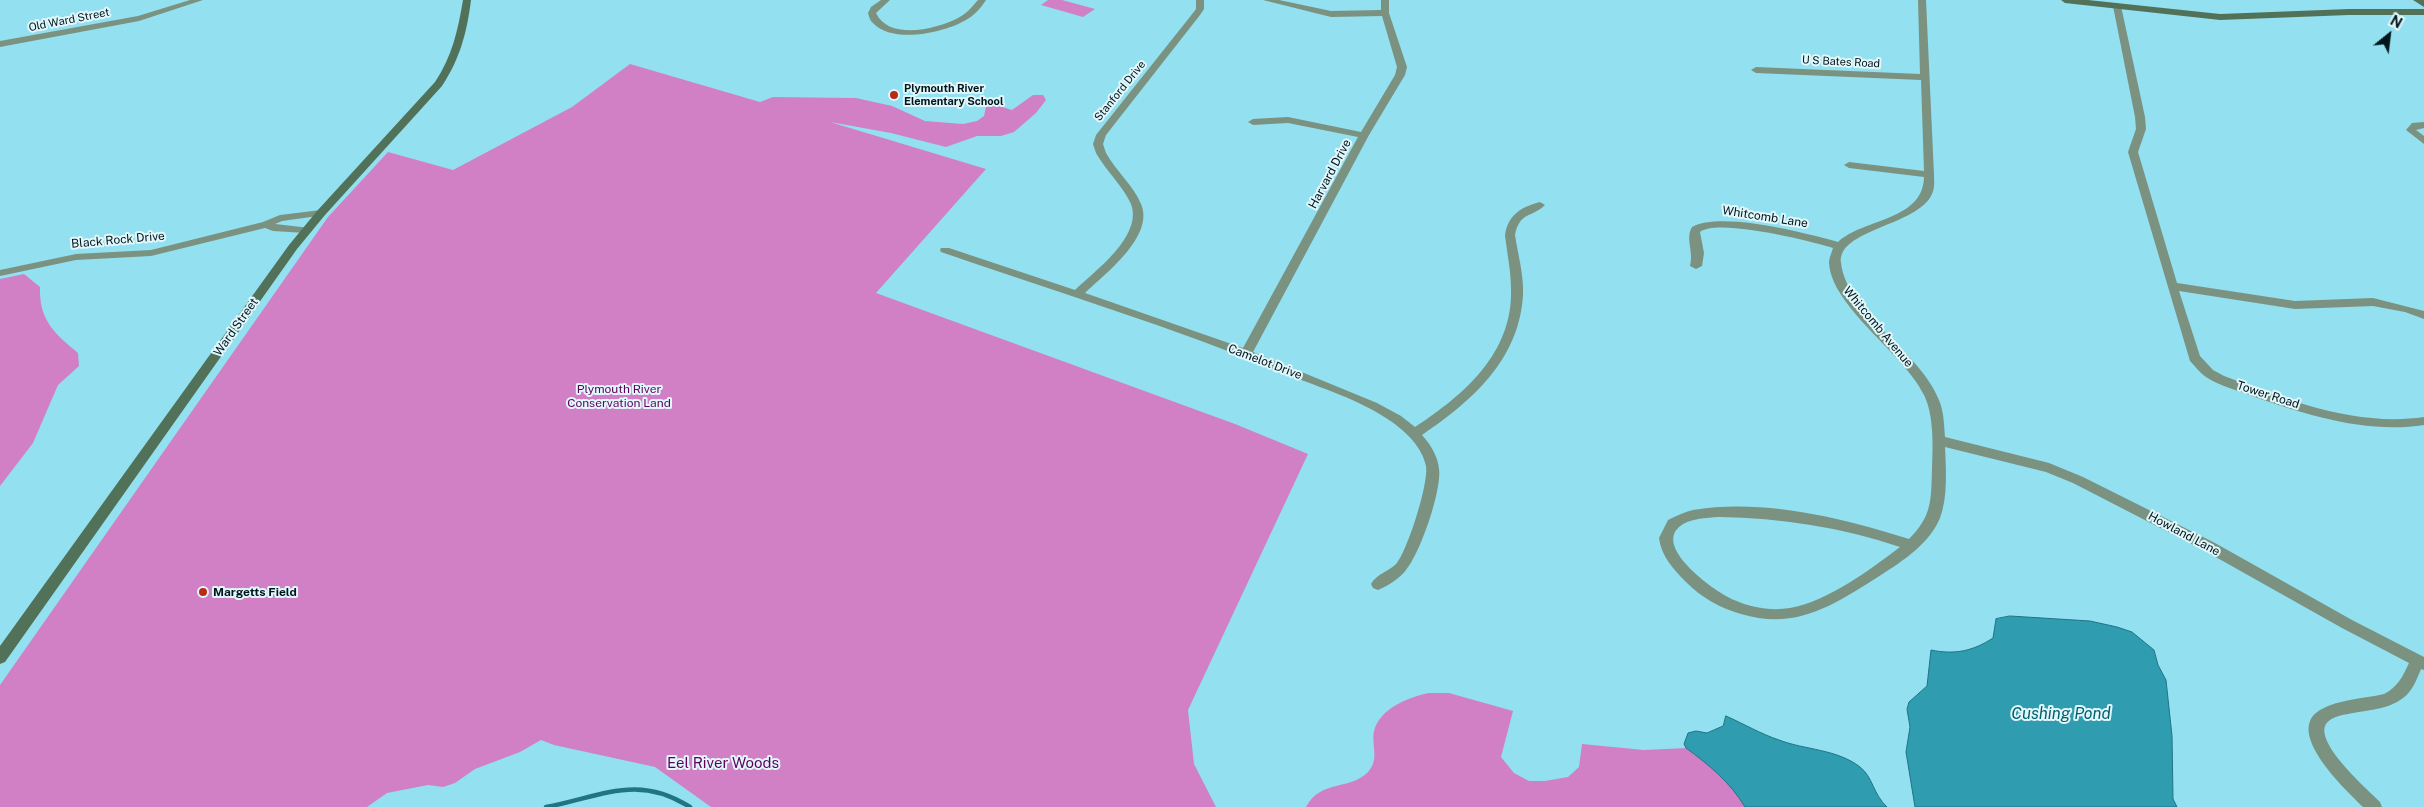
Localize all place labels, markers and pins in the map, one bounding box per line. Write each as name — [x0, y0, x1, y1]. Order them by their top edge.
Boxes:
place label: Plymouth River Elementary School — [904, 82, 1004, 108]
marker: Plymouth River Elementary School — [888, 89, 900, 101]
place label: Margetts Field — [213, 585, 297, 599]
marker: Margetts Field — [197, 586, 209, 598]

